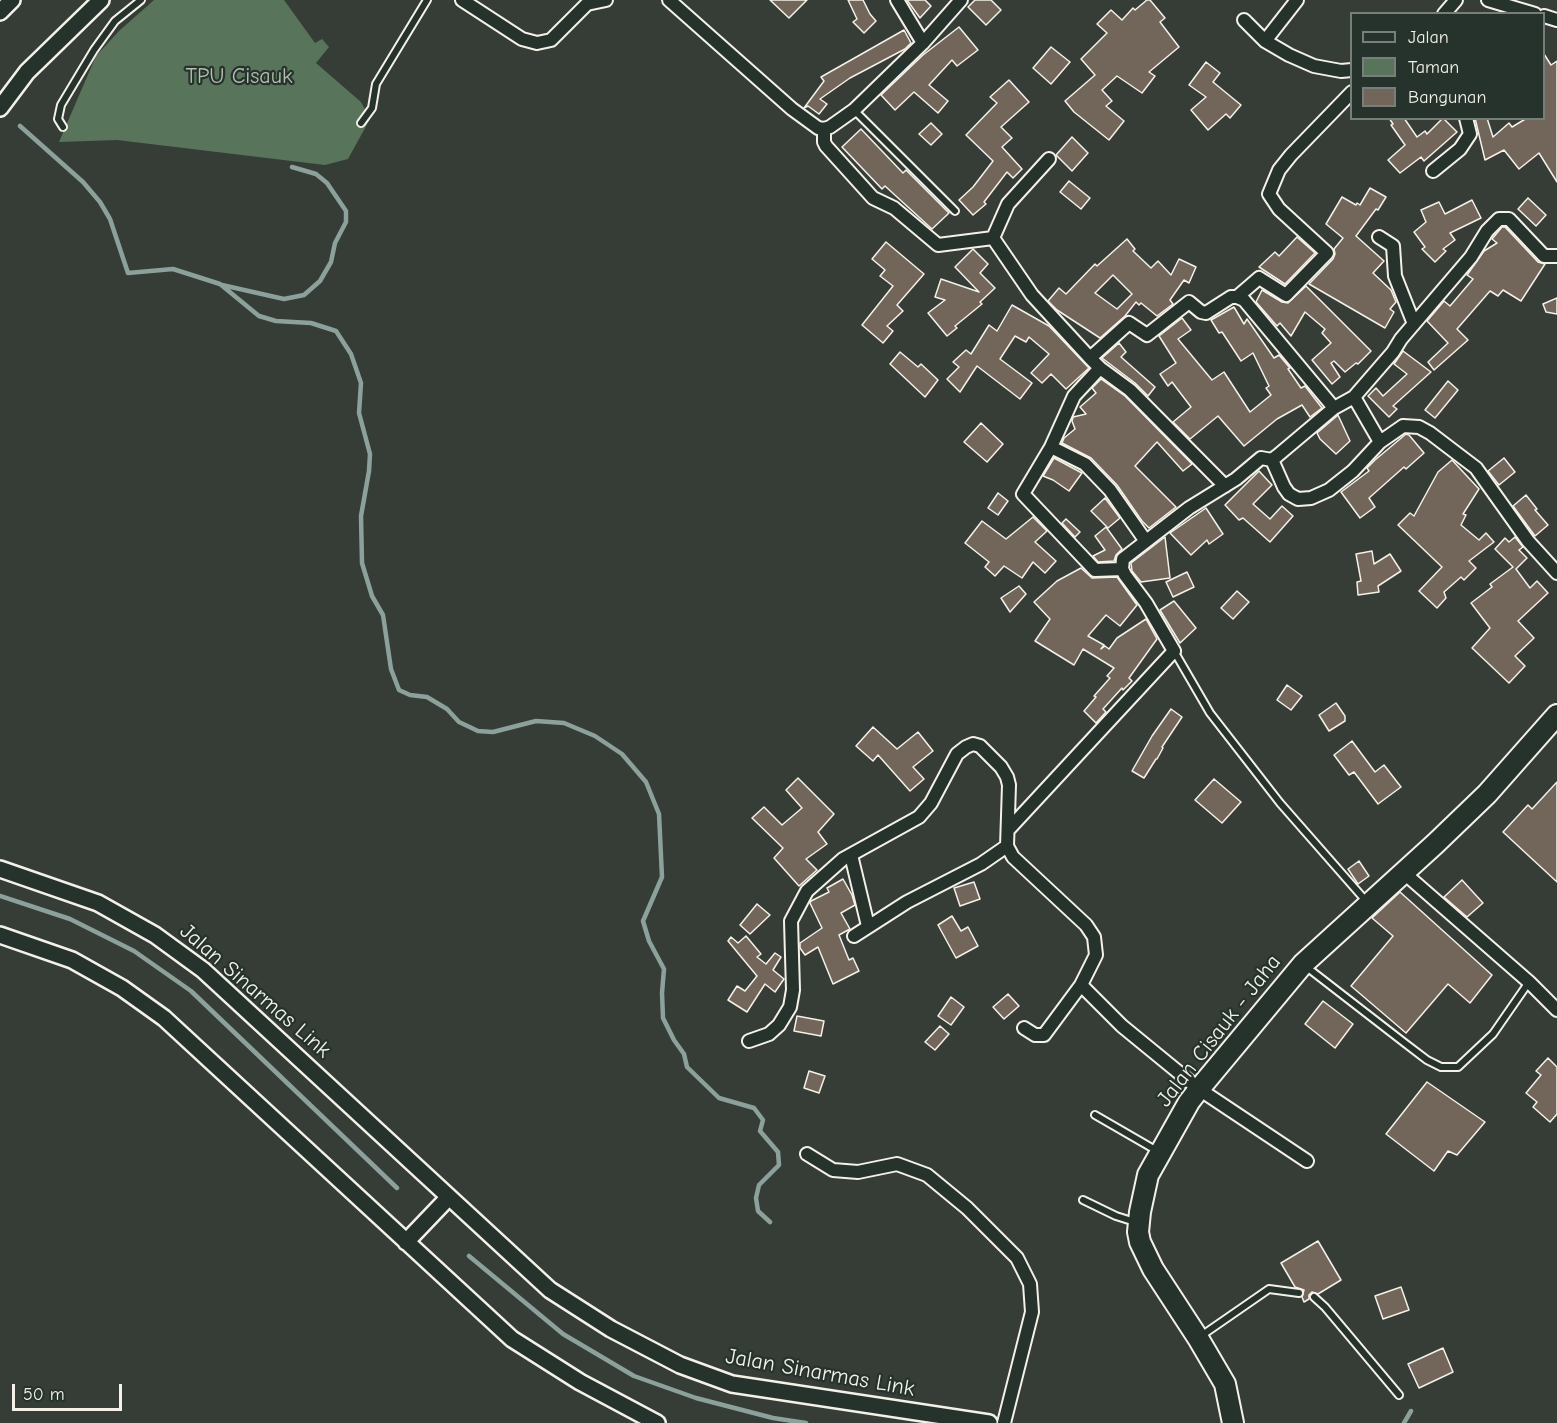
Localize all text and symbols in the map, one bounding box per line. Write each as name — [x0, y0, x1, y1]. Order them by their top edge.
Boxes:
legend — [1350, 12, 1545, 120]
text: Jalan — [1408, 27, 1449, 48]
text: Taman — [1408, 57, 1459, 78]
park label: TPU Cisauk — [185, 64, 293, 90]
text: Bangunan — [1408, 87, 1486, 108]
street label: Jalan Sinarmas Link — [174, 918, 336, 1064]
street label: Jalan Cisauk - Jaha — [1151, 950, 1287, 1112]
street label: Jalan Sinarmas Link — [723, 1343, 917, 1403]
scale bar — [15, 1372, 124, 1410]
text: 50 m — [23, 1384, 65, 1405]

